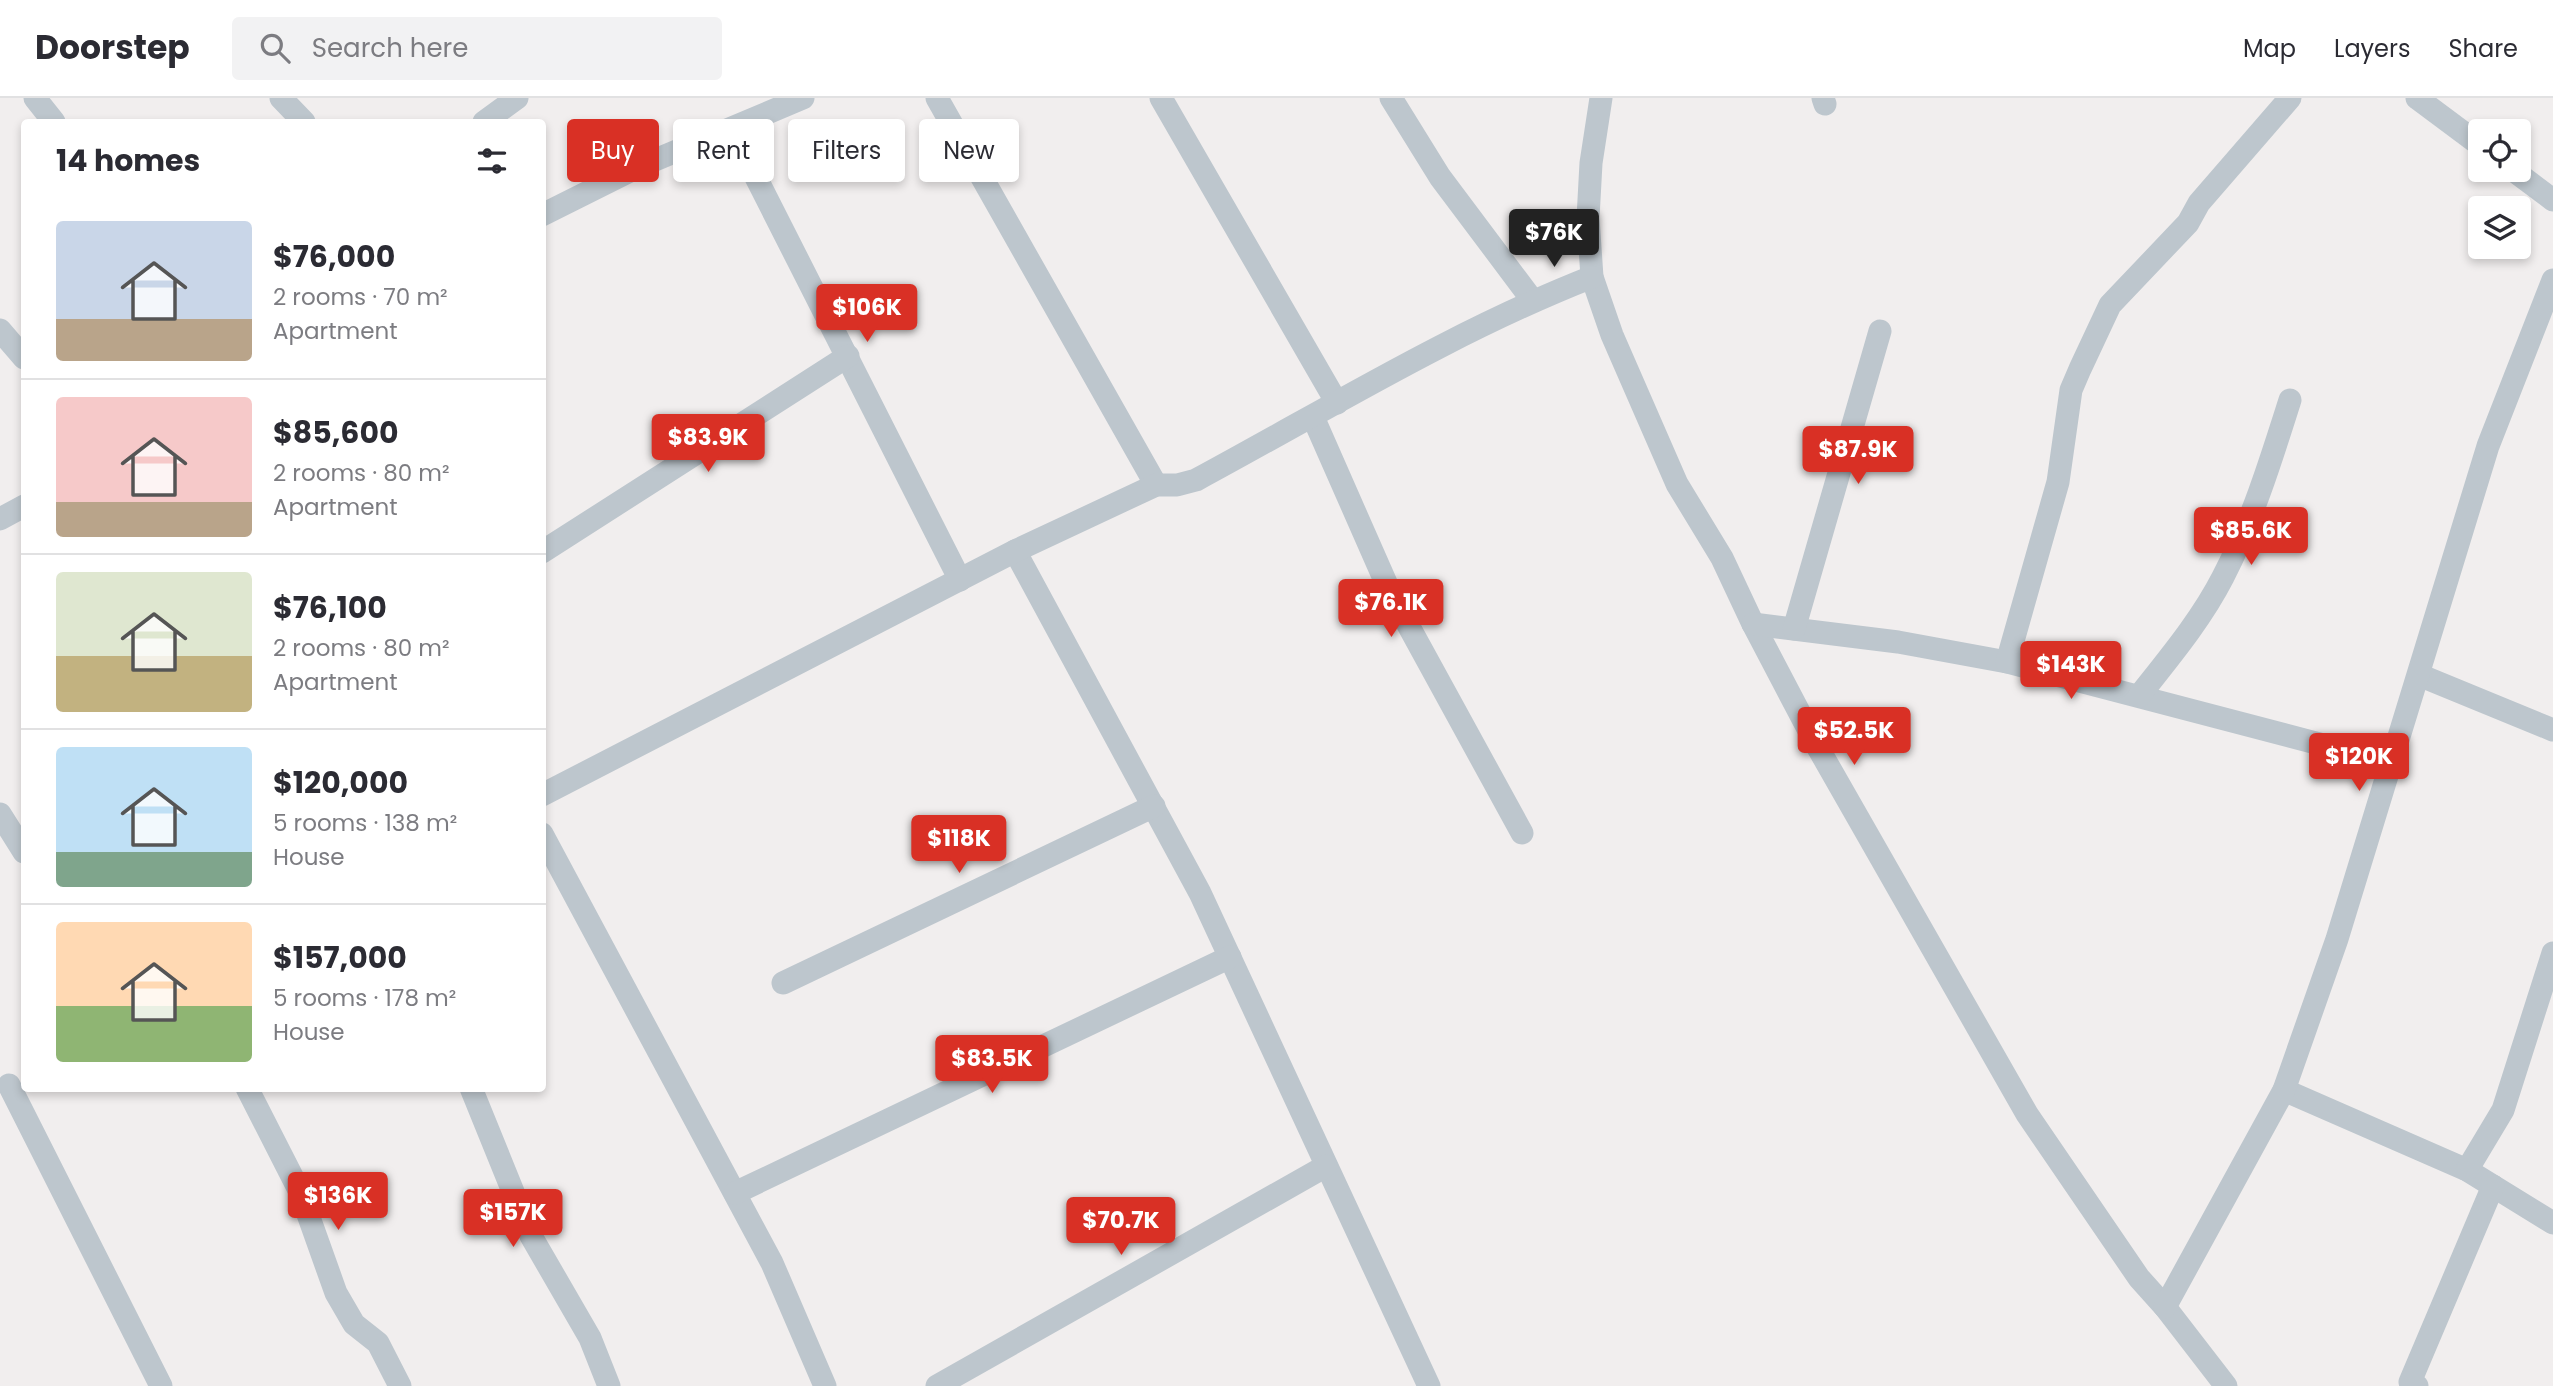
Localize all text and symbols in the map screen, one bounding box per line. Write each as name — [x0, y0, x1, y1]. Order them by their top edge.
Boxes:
search box — [232, 17, 722, 80]
text: Doorstep — [35, 24, 190, 71]
icon: search — [256, 29, 294, 67]
text: Search here — [312, 30, 468, 66]
text: Map — [2243, 32, 2296, 65]
text: Layers — [2334, 32, 2410, 65]
text: Share — [2448, 32, 2518, 65]
chip: Buy — [567, 119, 659, 182]
chip: Rent — [673, 119, 774, 182]
chip: Filters — [788, 119, 905, 182]
chip: New — [919, 119, 1019, 182]
map controls — [2468, 119, 2531, 259]
button: locate — [2468, 119, 2531, 182]
text: 14 homes — [56, 139, 200, 182]
icon: filters — [473, 142, 511, 180]
button: layers — [2468, 196, 2531, 259]
pin: $76K — [1513, 209, 1595, 269]
text: $76K — [1525, 216, 1583, 248]
text: $76,000 — [273, 235, 395, 278]
icon: home — [112, 249, 196, 333]
text: 2 rooms · 70 m² — [273, 281, 448, 313]
pin: $106K — [818, 285, 916, 344]
text: $106K — [832, 291, 902, 323]
text: Apartment — [273, 315, 398, 347]
text: $85,600 — [273, 411, 399, 454]
pin: $83.9K — [651, 414, 765, 474]
text: $83.9K — [668, 421, 748, 453]
icon: home — [112, 425, 196, 509]
pin: $87.9K — [1801, 426, 1915, 486]
text: $87.9K — [1818, 433, 1898, 465]
text: 2 rooms · 80 m² — [273, 457, 450, 489]
text: Apartment — [273, 491, 398, 523]
pin: $85.6K — [2194, 508, 2308, 567]
text: $85.6K — [2210, 514, 2292, 546]
pin: $76.1K — [1334, 580, 1448, 639]
text: $76,100 — [273, 586, 387, 629]
text: $76.1K — [1354, 586, 1428, 618]
icon: home — [112, 600, 196, 684]
text: 2 rooms · 80 m² — [273, 632, 450, 664]
pin: $143K — [2022, 642, 2120, 701]
text: $143K — [2036, 648, 2106, 680]
text: Apartment — [273, 666, 398, 698]
pin: $52.5K — [1797, 708, 1911, 767]
text: $52.5K — [1814, 714, 1894, 746]
pin: $120K — [2310, 734, 2408, 793]
text: $120K — [2325, 740, 2393, 772]
text: $120,000 — [273, 761, 408, 804]
icon: home — [112, 775, 196, 859]
text: 5 rooms · 138 m² — [273, 807, 457, 839]
pin: $118K — [910, 816, 1008, 875]
text: $118K — [927, 822, 991, 854]
text: House — [273, 841, 345, 873]
text: $157,000 — [273, 936, 407, 979]
icon: home — [112, 950, 196, 1034]
text: 5 rooms · 178 m² — [273, 982, 456, 1014]
text: House — [273, 1016, 345, 1048]
pin: $83.5K — [935, 1035, 1049, 1095]
text: $83.5K — [951, 1042, 1033, 1074]
pin: $136K — [289, 1172, 387, 1232]
text: $136K — [304, 1179, 372, 1211]
pin: $157K — [464, 1190, 562, 1249]
text: $157K — [479, 1196, 547, 1228]
pin: $70.7K — [1064, 1198, 1178, 1257]
text: $70.7K — [1082, 1204, 1160, 1236]

